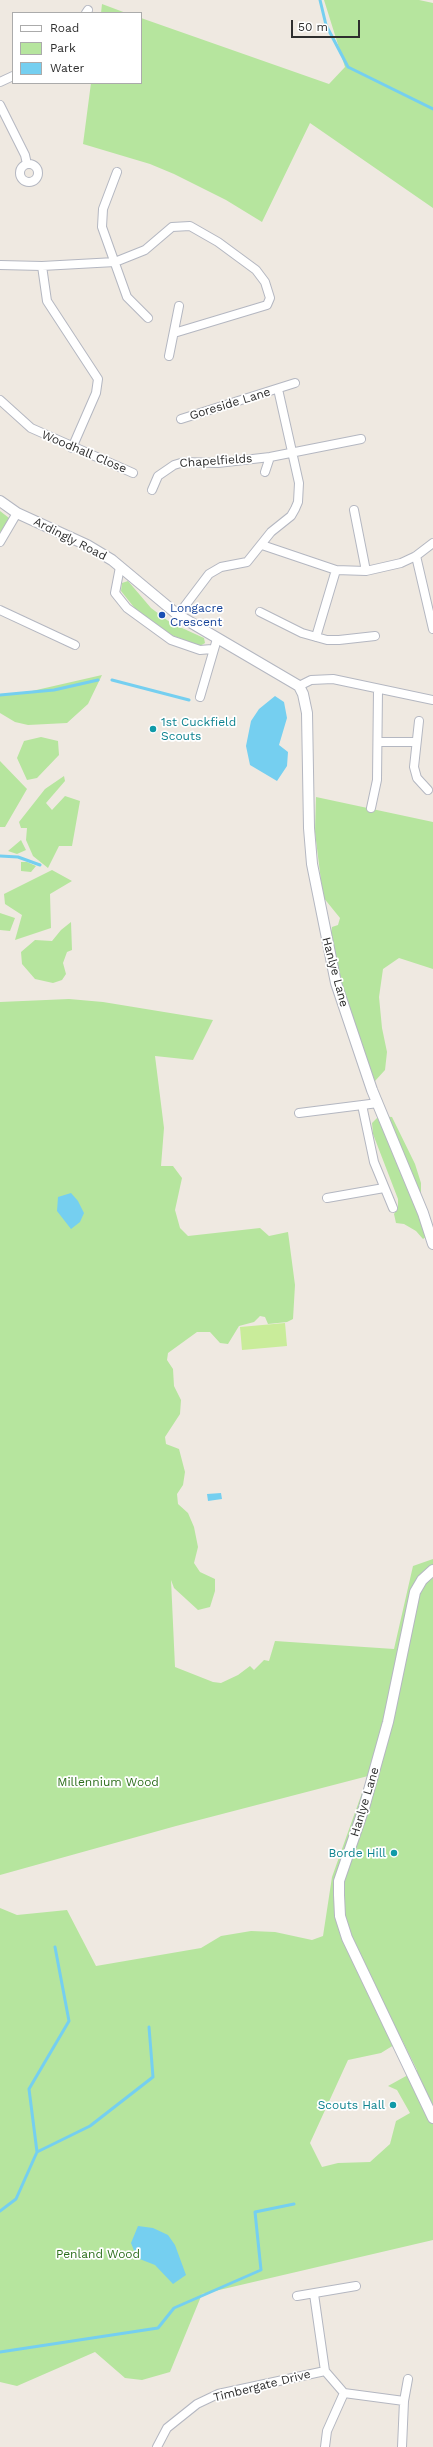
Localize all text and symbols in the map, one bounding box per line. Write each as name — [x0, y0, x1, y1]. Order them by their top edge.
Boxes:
legend — [12, 12, 142, 84]
scale bar — [293, 12, 362, 38]
text: 50 m — [298, 20, 328, 34]
text: Road — [50, 21, 79, 35]
text: Park — [50, 41, 76, 55]
text: Water — [50, 61, 84, 75]
street label: Goreside Lane — [188, 385, 272, 423]
street label: Woodhall Close — [39, 428, 129, 476]
street label: Chapelfields — [179, 451, 253, 471]
street label: Ardingly Road — [31, 514, 109, 564]
place label: Longacre Crescent — [170, 601, 223, 629]
marker: Longacre Crescent — [157, 610, 167, 620]
place label: 1st Cuckfield Scouts — [161, 715, 236, 743]
marker: 1st Cuckfield Scouts — [148, 724, 158, 734]
street label: Hanlye Lane — [319, 935, 351, 1009]
street label: Hanlye Lane — [348, 1766, 382, 1838]
park label: Millennium Wood — [57, 1775, 159, 1789]
place label: Borde Hill — [328, 1846, 386, 1860]
marker: Borde Hill — [389, 1848, 399, 1858]
place label: Scouts Hall — [318, 2098, 385, 2112]
marker: Scouts Hall — [388, 2100, 398, 2110]
park label: Penland Wood — [56, 2247, 140, 2261]
street label: Timbergate Drive — [212, 2367, 312, 2405]

